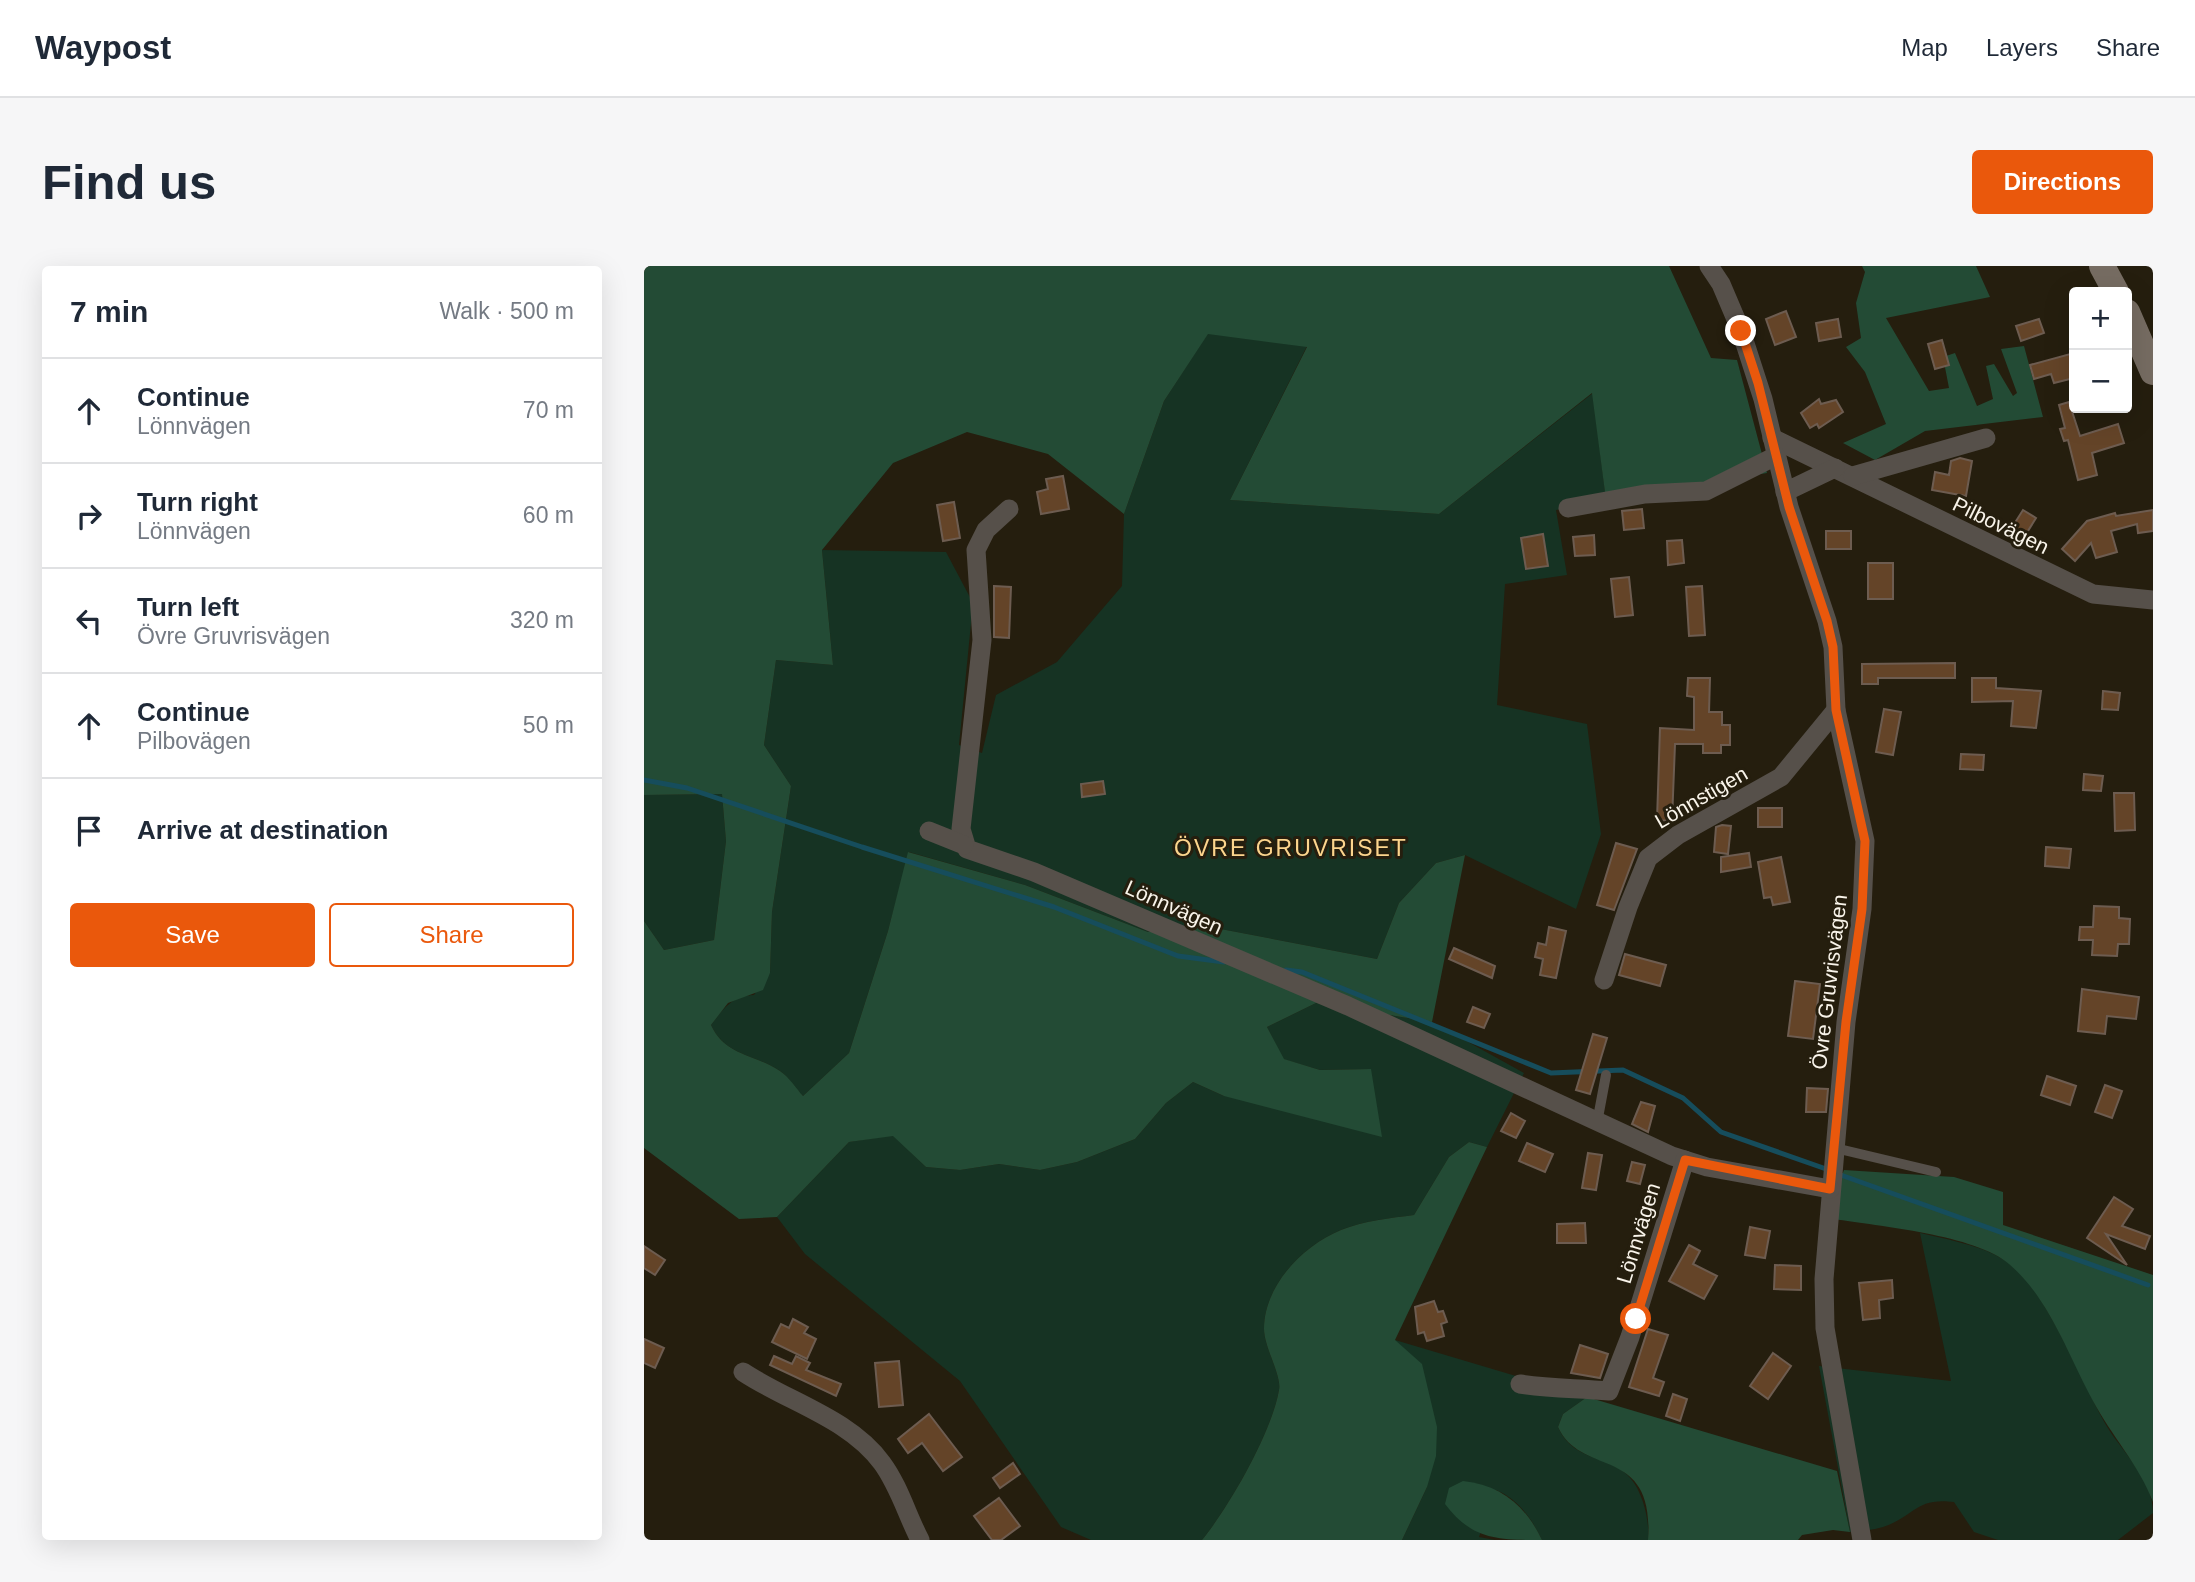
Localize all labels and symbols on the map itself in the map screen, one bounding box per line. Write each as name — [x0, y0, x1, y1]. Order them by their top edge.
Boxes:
route end — [1725, 315, 1756, 346]
street label: Pilbovägen — [1949, 492, 2053, 558]
street label: Lönnstigen — [1651, 761, 1751, 833]
district label: ÖVRE GRUVRISET — [1174, 835, 1408, 861]
street label: Lönnvägen — [1122, 875, 1226, 939]
street label: Övre Gruvrisvägen — [1807, 893, 1851, 1071]
street label: Lönnvägen — [1612, 1180, 1664, 1286]
route start — [1620, 1303, 1651, 1334]

